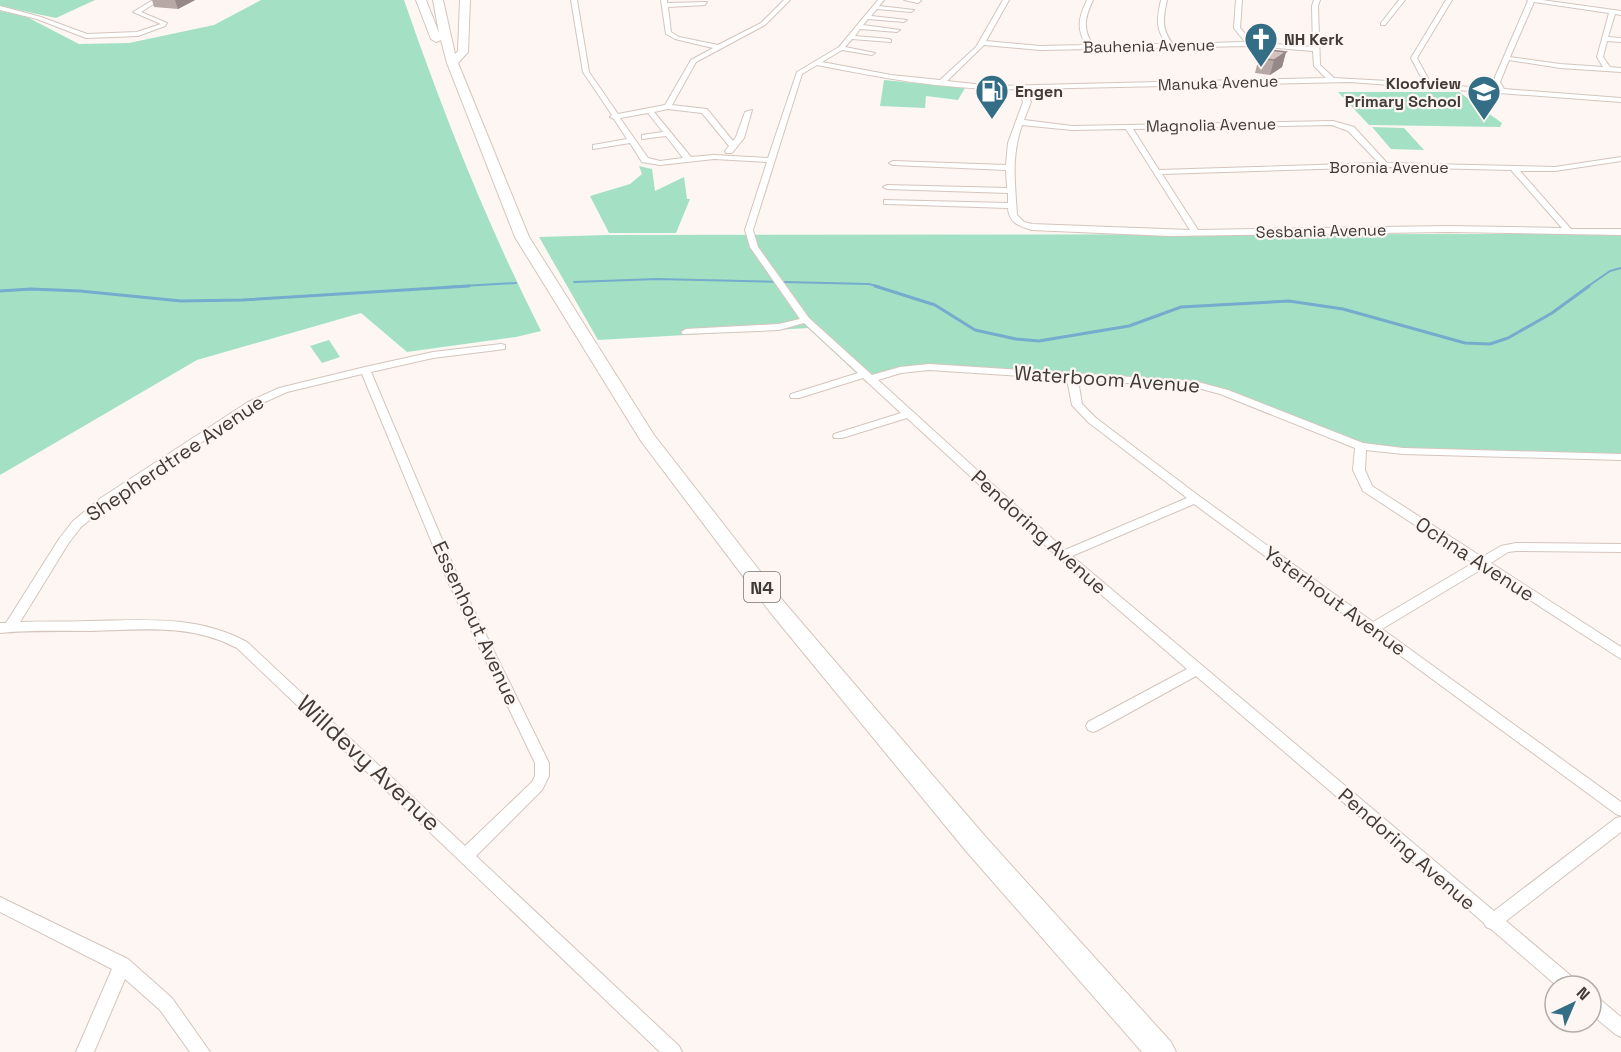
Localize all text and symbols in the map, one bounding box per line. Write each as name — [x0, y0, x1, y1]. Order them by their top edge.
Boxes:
church icon: NH Kerk — [1243, 21, 1279, 68]
place label: NH Kerk — [1284, 29, 1344, 50]
street label: Bauhenia Avenue — [1083, 34, 1215, 58]
street label: Manuka Avenue — [1157, 70, 1279, 96]
fuel station icon: Engen — [974, 73, 1010, 120]
place label: Kloofview Primary School — [1345, 73, 1461, 112]
school or university icon: Kloofview Primary School — [1466, 74, 1502, 121]
place label: Engen — [1015, 81, 1063, 102]
street label: Magnolia Avenue — [1146, 113, 1276, 137]
street label: Boronia Avenue — [1329, 157, 1449, 178]
street label: Sesbania Avenue — [1256, 219, 1386, 243]
street label: Waterboom Avenue — [1013, 360, 1201, 398]
street label: Shepherdtree Avenue — [81, 389, 269, 527]
street label: Pendoring Avenue — [966, 464, 1112, 600]
street label: Ochna Avenue — [1411, 511, 1539, 607]
street label: Essenhout Avenue — [427, 537, 525, 709]
street label: Ysterhout Avenue — [1258, 540, 1412, 662]
road number: N4 — [744, 572, 780, 602]
street label: Willdevy Avenue — [290, 688, 448, 838]
street label: Pendoring Avenue — [1333, 782, 1481, 916]
north arrow — [1543, 974, 1603, 1034]
text: N — [1572, 982, 1594, 1005]

